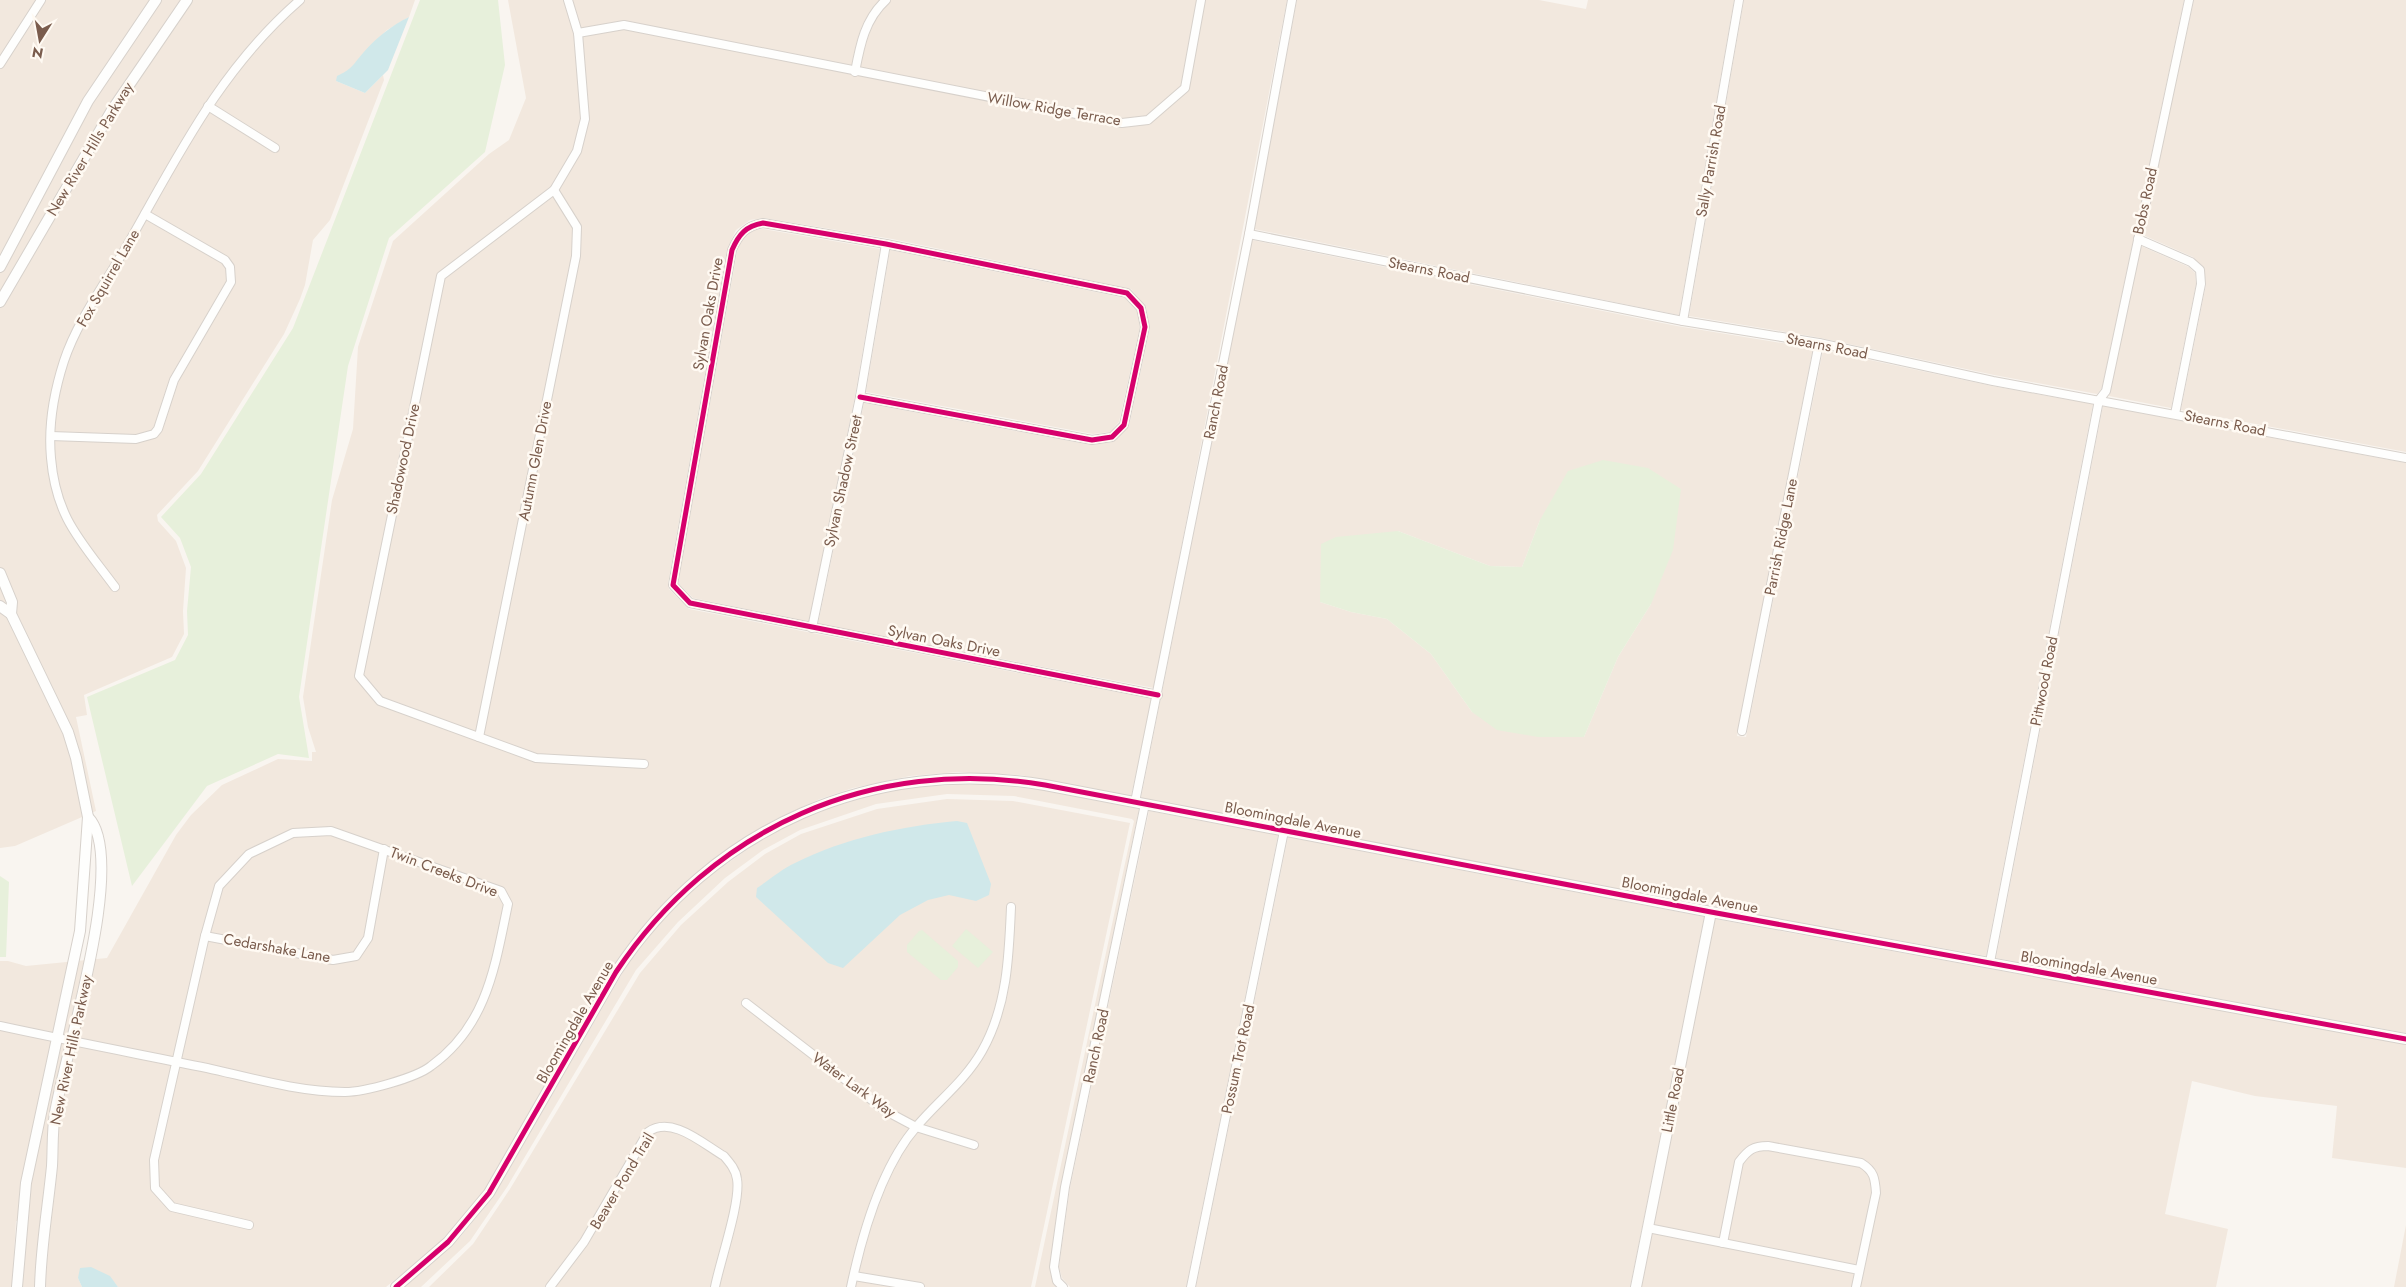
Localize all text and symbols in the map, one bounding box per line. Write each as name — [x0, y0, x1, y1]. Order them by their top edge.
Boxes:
north arrow — [15, 15, 65, 65]
text: N — [30, 42, 45, 64]
street label: New River Hills Parkway — [41, 77, 139, 220]
street label: Willow Ridge Terrace — [985, 86, 1123, 132]
street label: Sally Parrish Road — [1690, 103, 1732, 219]
street label: Bobs Road — [2127, 165, 2163, 237]
street label: Fox Squirrel Lane — [71, 225, 145, 331]
street label: Stearns Road — [1386, 251, 1472, 289]
street label: Sylvan Oaks Drive — [687, 256, 729, 372]
street label: Stearns Road — [1784, 327, 1870, 365]
street label: Ranch Road — [1198, 363, 1234, 441]
street label: Autumn Glen Drive — [513, 399, 557, 523]
street label: Shadowood Drive — [381, 401, 426, 516]
street label: Stearns Road — [2182, 404, 2268, 442]
street label: Sylvan Shadow Street — [818, 412, 868, 549]
street label: Parrish Ridge Lane — [1759, 476, 1803, 597]
street label: Sylvan Oaks Drive — [886, 619, 1002, 663]
street label: Pittwood Road — [2025, 634, 2063, 728]
street label: Bloomingdale Avenue — [1223, 796, 1363, 844]
street label: Twin Creeks Drive — [387, 841, 501, 903]
street label: Bloomingdale Avenue — [1620, 871, 1760, 919]
street label: Cedarshake Lane — [222, 928, 332, 968]
street label: Bloomingdale Avenue — [2019, 945, 2159, 991]
street label: Bloomingdale Avenue — [531, 956, 619, 1087]
street label: New River Hills Parkway — [44, 973, 98, 1127]
street label: Possum Trot Road — [1216, 1002, 1260, 1116]
street label: Ranch Road — [1077, 1007, 1115, 1085]
street label: Water Lark Way — [808, 1047, 901, 1123]
street label: Little Road — [1656, 1066, 1690, 1134]
street label: Beaver Pond Trail — [584, 1128, 660, 1234]

